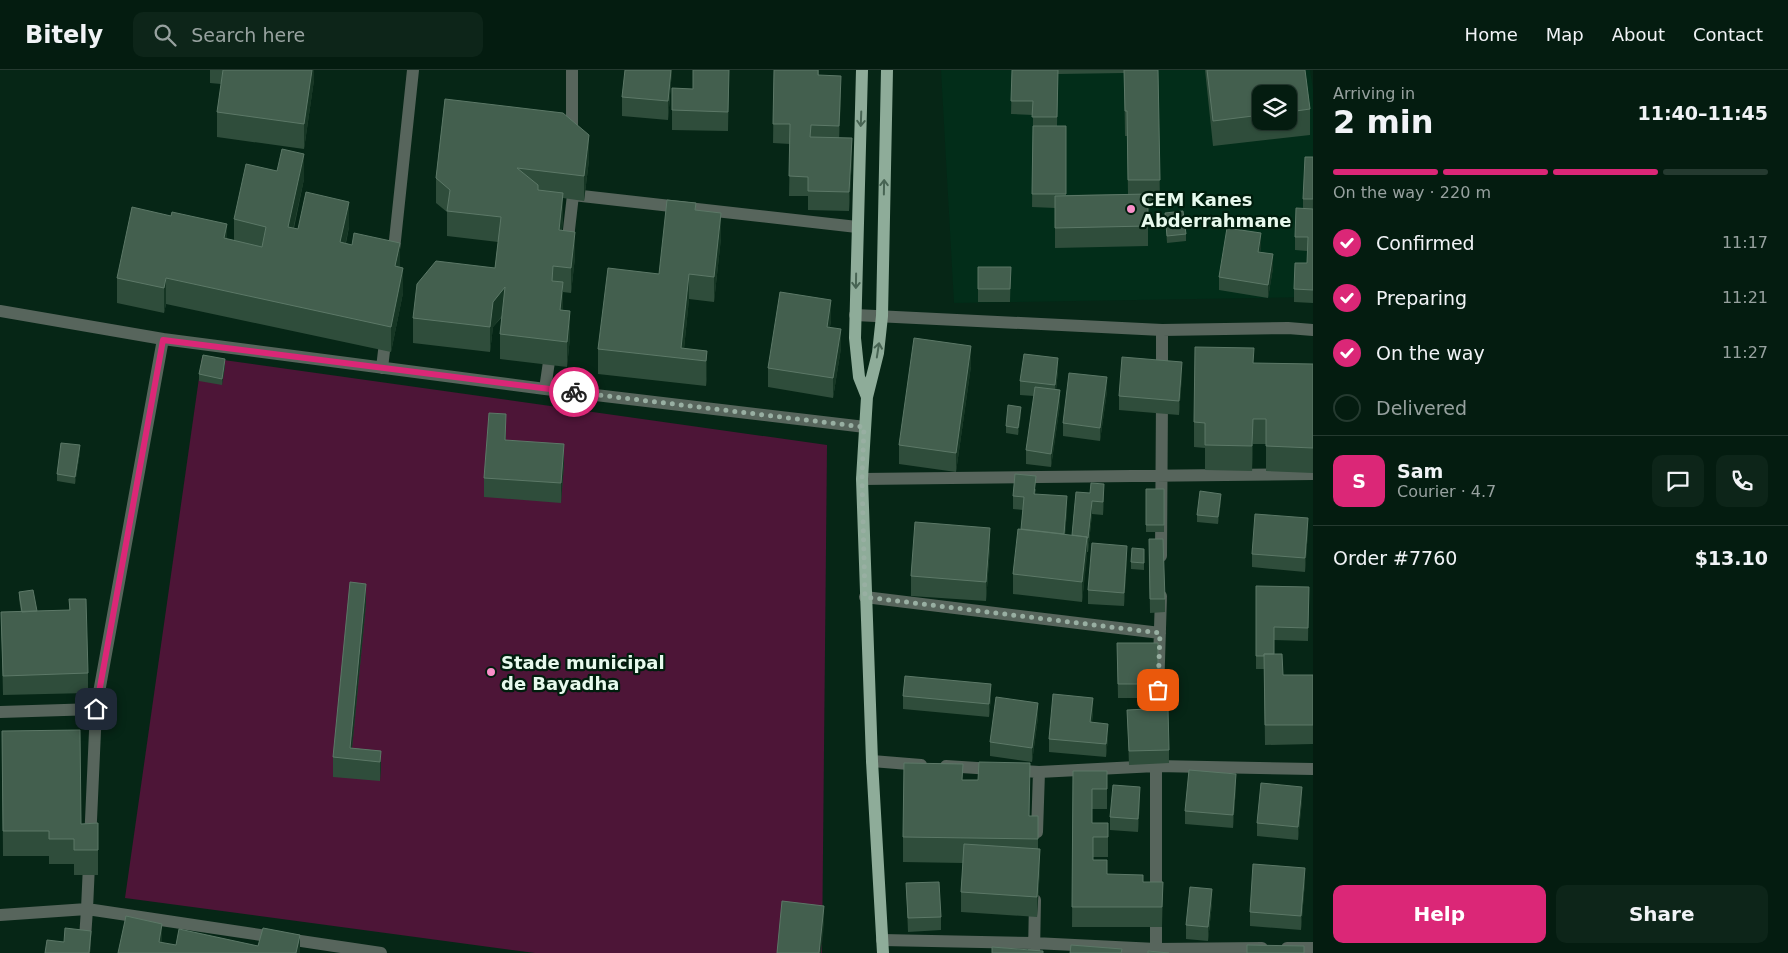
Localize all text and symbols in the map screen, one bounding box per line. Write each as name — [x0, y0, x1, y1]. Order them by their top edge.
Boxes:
search box — [133, 12, 483, 57]
text: Bitely — [25, 21, 103, 49]
icon: search — [151, 21, 179, 49]
text: Search here — [191, 24, 305, 46]
text: Home — [1465, 24, 1518, 45]
text: Map — [1546, 24, 1584, 45]
text: About — [1612, 24, 1665, 45]
text: Contact — [1693, 24, 1763, 45]
text: Arriving in — [1333, 84, 1415, 103]
map controls — [1252, 85, 1297, 130]
button: layers — [1252, 85, 1297, 130]
text: 11:40–11:45 — [1638, 102, 1768, 124]
text: 2 min — [1333, 103, 1434, 141]
one-way arrow — [856, 110, 865, 126]
one-way arrow — [880, 180, 889, 196]
text: On the way · 220 m — [1333, 183, 1491, 202]
place label: CEM Kanes Abderrahmane — [1141, 189, 1292, 231]
marker: CEM Kanes Abderrahmane — [1125, 203, 1137, 215]
icon: check — [1333, 229, 1361, 257]
text: Confirmed — [1376, 232, 1475, 254]
text: 11:17 — [1722, 233, 1768, 252]
one-way arrow — [851, 272, 861, 289]
icon: check — [1333, 284, 1361, 312]
text: Preparing — [1376, 287, 1467, 309]
text: 11:21 — [1722, 288, 1768, 307]
icon: check — [1333, 339, 1361, 367]
one-way arrow — [874, 342, 884, 358]
text: On the way — [1376, 342, 1485, 364]
text: 11:27 — [1722, 343, 1768, 362]
courier — [549, 367, 599, 417]
icon: bike — [560, 378, 588, 406]
text: Delivered — [1376, 397, 1467, 419]
button: chat — [1652, 455, 1704, 507]
button: phone — [1716, 455, 1768, 507]
text: Sam — [1397, 460, 1443, 482]
text: S — [1352, 470, 1366, 492]
text: Courier · 4.7 — [1397, 482, 1496, 501]
text: Order #7760 — [1333, 547, 1457, 569]
text: $13.10 — [1695, 547, 1768, 569]
place label: Stade municipal de Bayadha — [501, 652, 665, 694]
marker: Stade municipal de Bayadha — [485, 666, 497, 678]
pin — [1137, 669, 1179, 711]
icon: bag — [1144, 676, 1172, 704]
pin — [75, 688, 117, 730]
icon: home — [82, 695, 110, 723]
button: Help — [1333, 885, 1546, 943]
button: Share — [1556, 885, 1768, 943]

